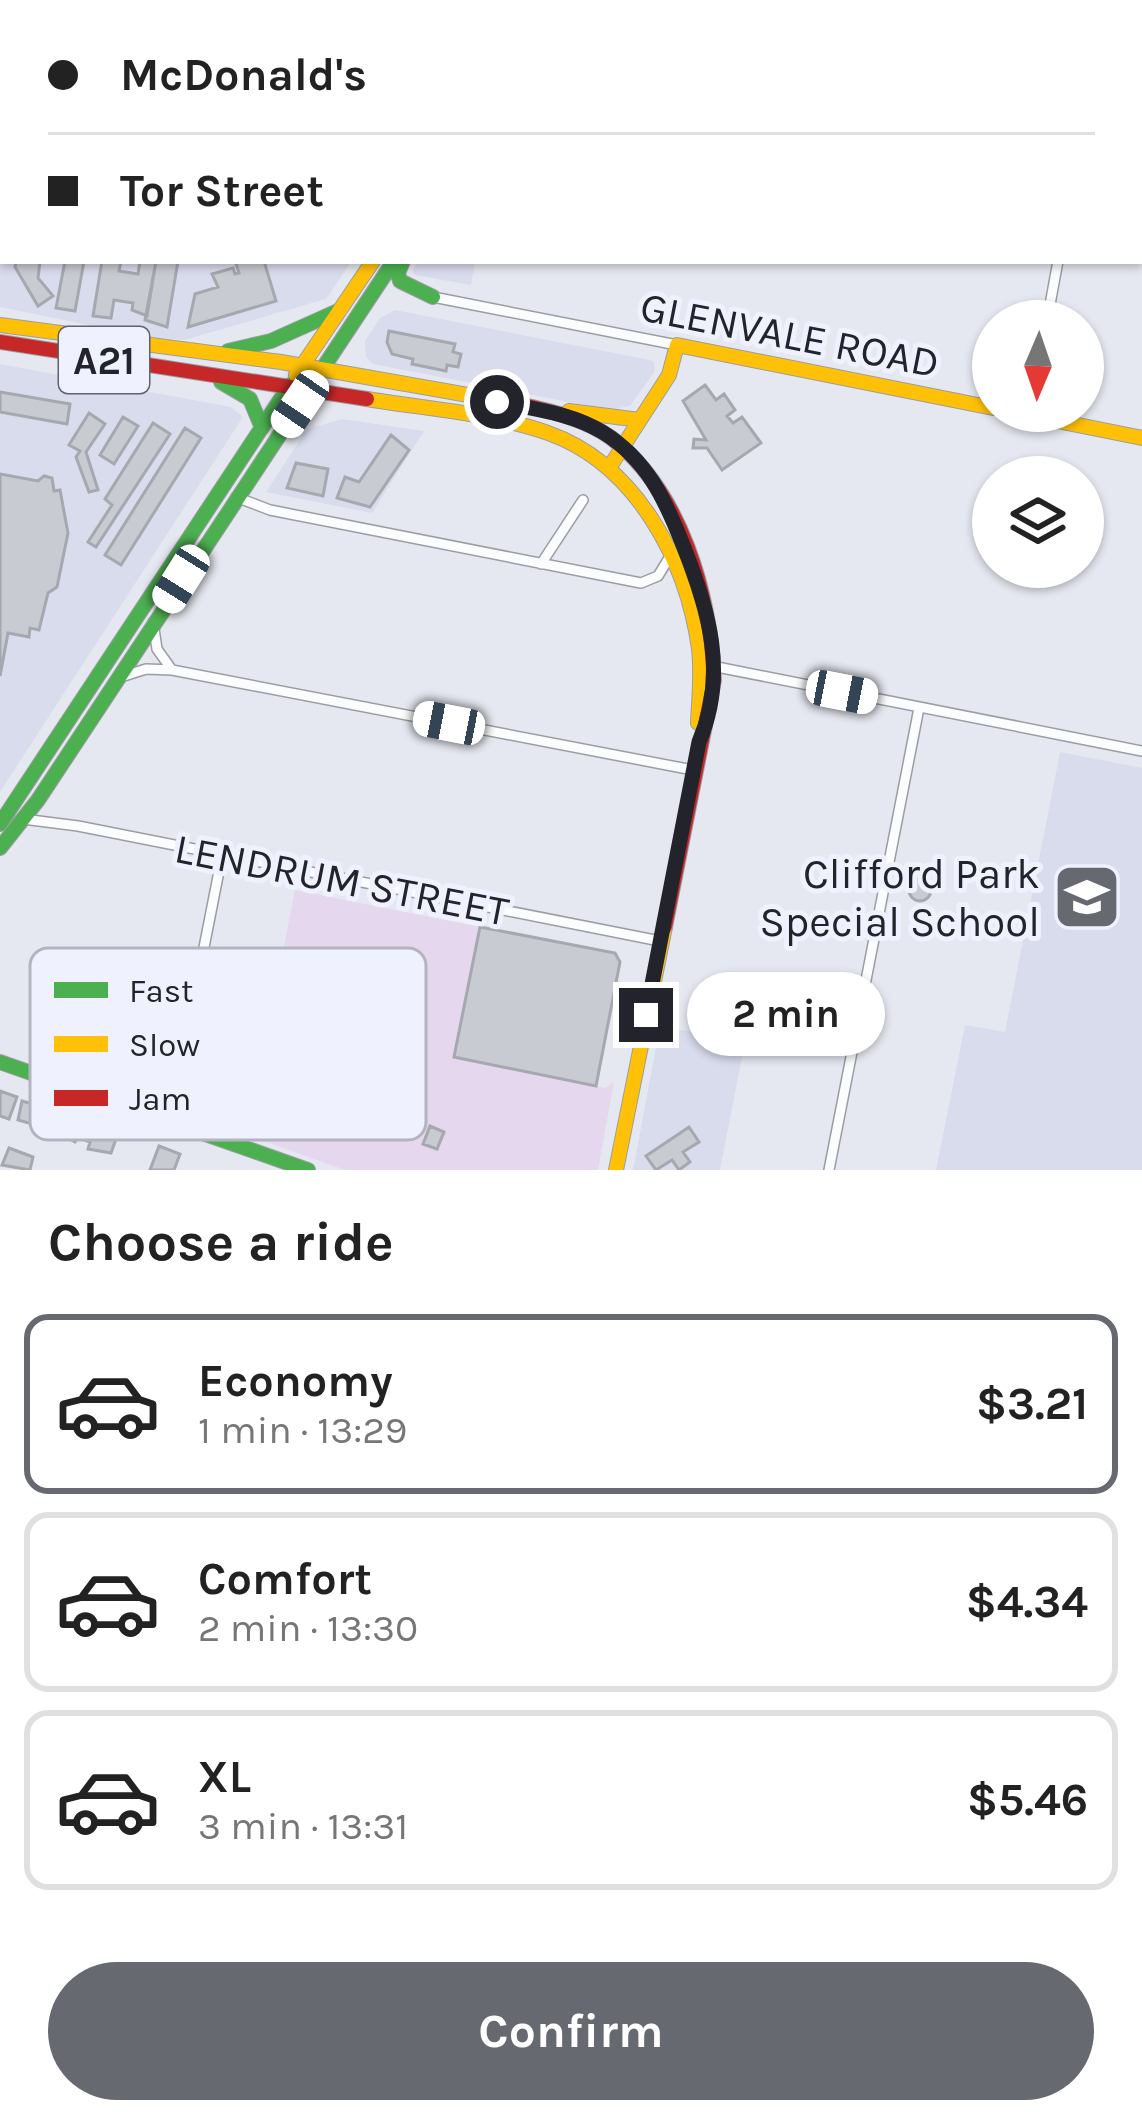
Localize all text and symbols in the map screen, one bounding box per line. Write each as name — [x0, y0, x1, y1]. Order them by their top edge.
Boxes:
text: McDonald's — [120, 49, 367, 101]
text: Tor Street — [120, 165, 324, 217]
street label: GLENVALE ROAD — [636, 282, 943, 388]
north arrow — [972, 300, 1104, 432]
map controls — [972, 300, 1104, 588]
road number: A21 — [59, 327, 149, 393]
car — [265, 364, 335, 444]
route start — [470, 375, 524, 429]
button: layers — [972, 456, 1104, 588]
car — [147, 539, 215, 619]
car — [803, 667, 881, 717]
car — [410, 698, 488, 748]
street label: LENDRUM STREET — [171, 823, 513, 937]
place label: Clifford Park Special School — [759, 849, 1040, 947]
school or university icon: Clifford Park Special School — [1052, 862, 1122, 932]
legend — [30, 948, 426, 1140]
text: Fast — [129, 972, 193, 1010]
callout: 2 min — [688, 973, 886, 1057]
route end — [619, 988, 673, 1042]
text: 2 min — [732, 991, 840, 1037]
text: Slow — [129, 1026, 200, 1064]
text: Jam — [129, 1080, 191, 1118]
text: Choose a ride — [48, 1210, 394, 1274]
icon: car — [54, 1350, 162, 1458]
text: Economy — [198, 1355, 393, 1407]
text: $3.21 — [976, 1378, 1088, 1430]
text: 1 min · 13:29 — [198, 1407, 407, 1453]
icon: car — [54, 1548, 162, 1656]
text: Comfort — [198, 1553, 372, 1605]
text: $4.34 — [966, 1576, 1088, 1628]
text: 2 min · 13:30 — [198, 1605, 418, 1651]
icon: car — [54, 1746, 162, 1854]
text: XL — [198, 1751, 251, 1803]
text: $5.46 — [967, 1774, 1088, 1826]
text: 3 min · 13:31 — [198, 1803, 408, 1849]
button: Confirm — [48, 1962, 1094, 2100]

